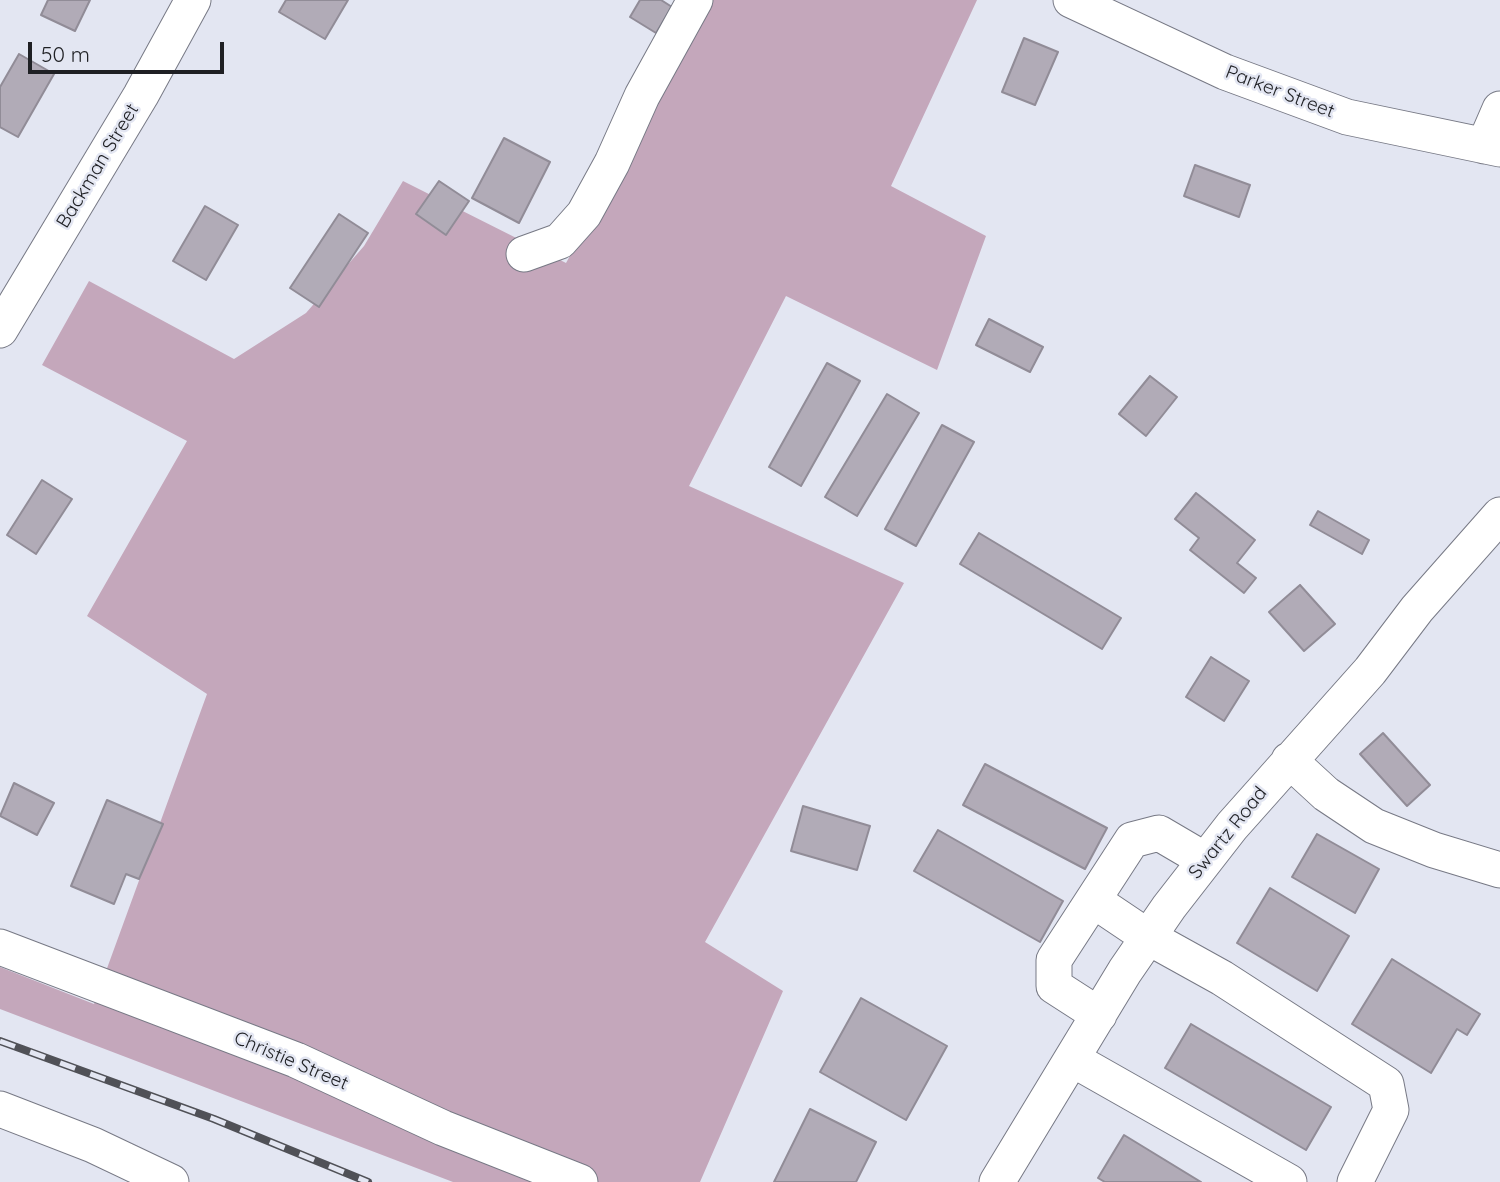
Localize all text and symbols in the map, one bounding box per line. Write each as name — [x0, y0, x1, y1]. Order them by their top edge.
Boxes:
scale bar — [32, 28, 228, 72]
text: 50 m — [41, 41, 90, 67]
street label: Parker Street — [1222, 61, 1338, 123]
street label: Backman Street — [52, 100, 144, 232]
street label: Swartz Road — [1184, 782, 1272, 884]
street label: Christie Street — [230, 1027, 352, 1095]

